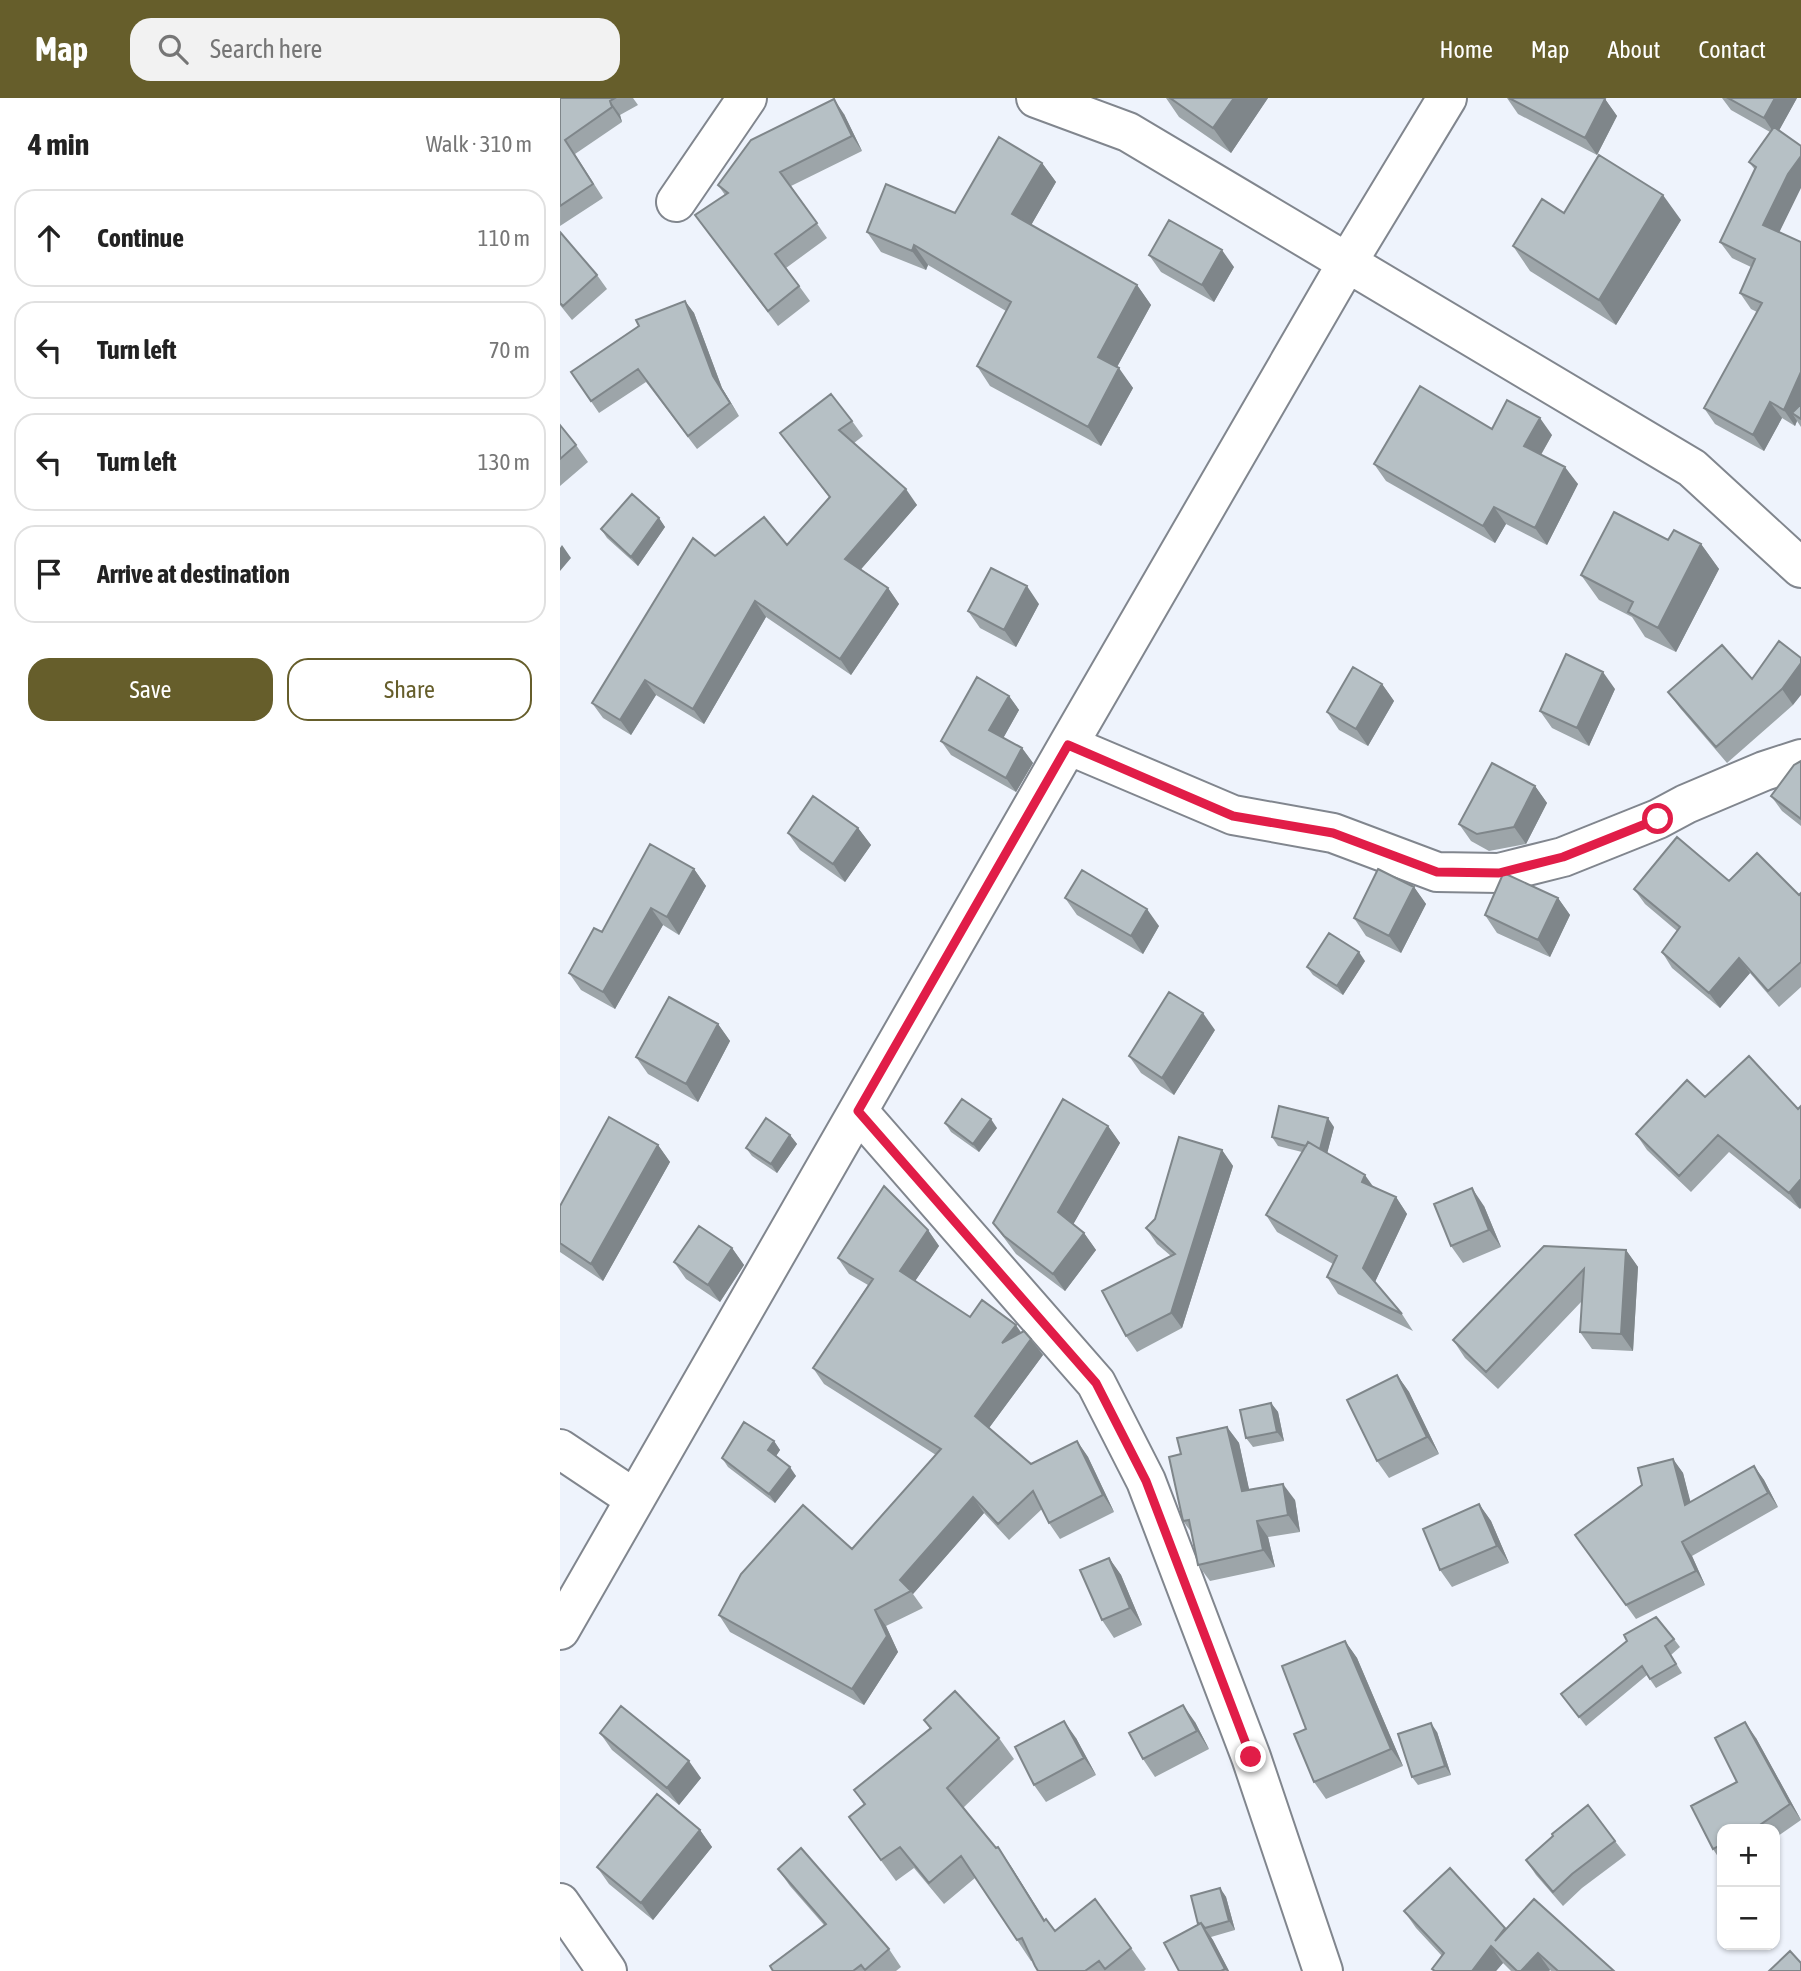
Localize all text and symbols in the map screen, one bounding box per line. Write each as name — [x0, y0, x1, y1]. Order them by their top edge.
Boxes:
search box — [130, 18, 620, 81]
text: Map — [35, 30, 88, 68]
icon: search — [154, 30, 192, 68]
text: Search here — [210, 34, 322, 64]
text: Home — [1439, 36, 1493, 63]
text: Map — [1531, 36, 1569, 63]
text: About — [1607, 36, 1660, 63]
text: Contact — [1698, 36, 1766, 63]
text: 4 min — [28, 127, 89, 161]
text: Walk · 310 m — [426, 131, 532, 157]
icon: ahead — [30, 219, 68, 257]
text: Continue — [97, 223, 184, 253]
text: 110 m — [478, 225, 530, 251]
icon: left — [30, 331, 68, 369]
text: Turn left — [97, 335, 177, 365]
text: 70 m — [489, 337, 530, 363]
icon: left — [30, 443, 68, 481]
text: Turn left — [97, 447, 177, 477]
text: 130 m — [478, 449, 530, 475]
icon: arrive — [30, 555, 68, 593]
text: Arrive at destination — [97, 559, 290, 589]
button: Save — [28, 658, 273, 721]
button: Share — [287, 658, 532, 721]
route start — [1642, 803, 1673, 834]
route end — [1235, 1741, 1266, 1772]
map controls — [1717, 1824, 1780, 1950]
button: + — [1717, 1824, 1780, 1887]
button: − — [1717, 1887, 1780, 1950]

